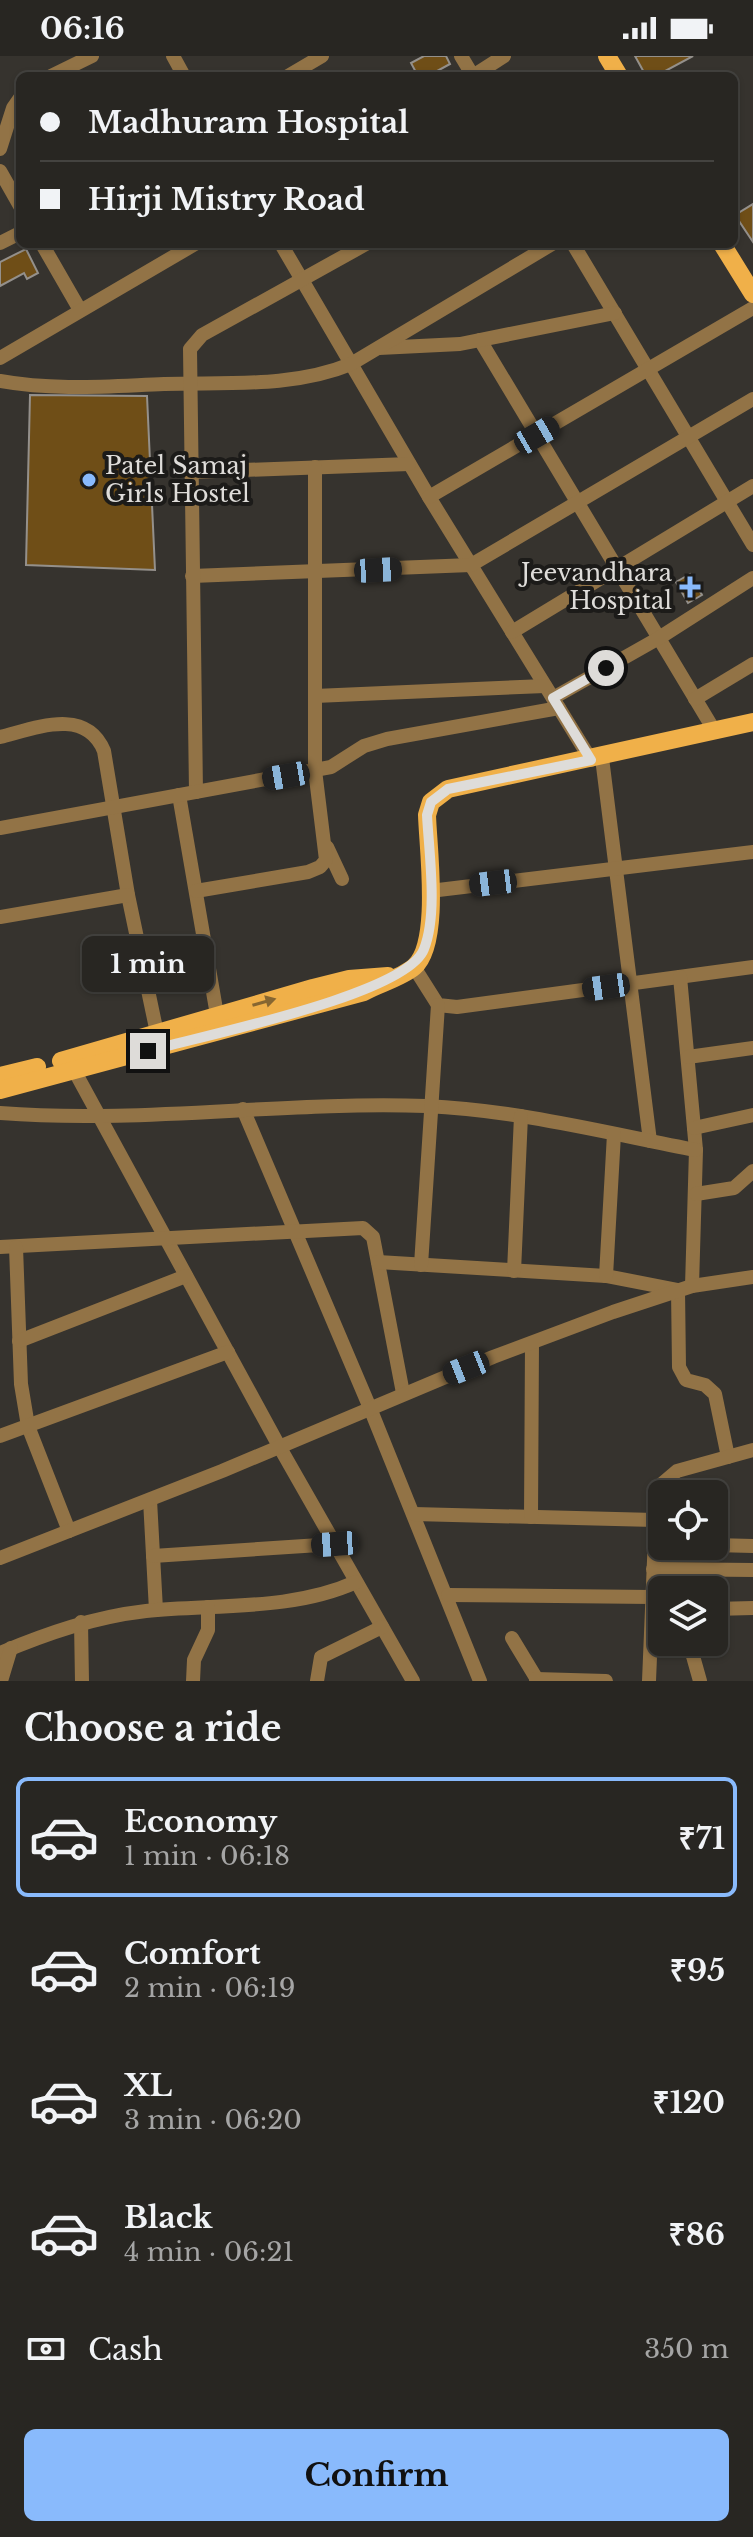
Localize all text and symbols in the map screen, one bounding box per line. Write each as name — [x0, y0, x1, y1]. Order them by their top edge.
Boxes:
text: 06:16 — [40, 10, 125, 47]
text: Madhuram Hospital — [88, 104, 409, 141]
text: Hirji Mistry Road — [88, 181, 365, 218]
car — [510, 413, 564, 457]
place label: Patel Samaj Girls Hostel — [105, 451, 250, 508]
marker: Patel Samaj Girls Hostel — [80, 471, 98, 489]
car — [353, 557, 403, 583]
place label: Jeevandhara Hospital — [518, 558, 673, 615]
marker: Jeevandhara Hospital — [679, 576, 701, 598]
route start — [588, 650, 624, 686]
car — [260, 760, 312, 792]
car — [468, 868, 518, 898]
callout: 1 min — [82, 935, 214, 991]
text: 1 min — [110, 948, 186, 980]
car — [581, 972, 631, 1002]
one-way arrow — [251, 995, 276, 1007]
route end — [130, 1033, 166, 1069]
car — [439, 1348, 493, 1388]
map controls — [648, 1480, 728, 1656]
button: locate — [648, 1480, 728, 1560]
car — [310, 1530, 360, 1558]
button: layers — [648, 1576, 728, 1656]
text: Choose a ride — [24, 1706, 281, 1751]
icon: car — [28, 1801, 100, 1873]
text: Economy — [124, 1803, 277, 1840]
text: ₹71 — [679, 1820, 725, 1857]
text: 1 min · 06:18 — [124, 1840, 290, 1872]
icon: car — [28, 1933, 100, 2005]
text: Comfort — [124, 1935, 261, 1972]
text: ₹95 — [670, 1952, 725, 1989]
text: 2 min · 06:19 — [124, 1972, 296, 2004]
icon: car — [28, 2065, 100, 2137]
text: XL — [124, 2067, 172, 2104]
text: ₹120 — [653, 2084, 725, 2121]
text: 3 min · 06:20 — [124, 2104, 302, 2136]
icon: car — [28, 2197, 100, 2269]
text: Black — [124, 2199, 212, 2236]
text: ₹86 — [669, 2216, 725, 2253]
text: 4 min · 06:21 — [124, 2236, 294, 2268]
icon: cash — [24, 2327, 68, 2371]
text: Cash — [88, 2331, 163, 2368]
text: 350 m — [644, 2333, 729, 2365]
button: Confirm — [24, 2429, 729, 2521]

